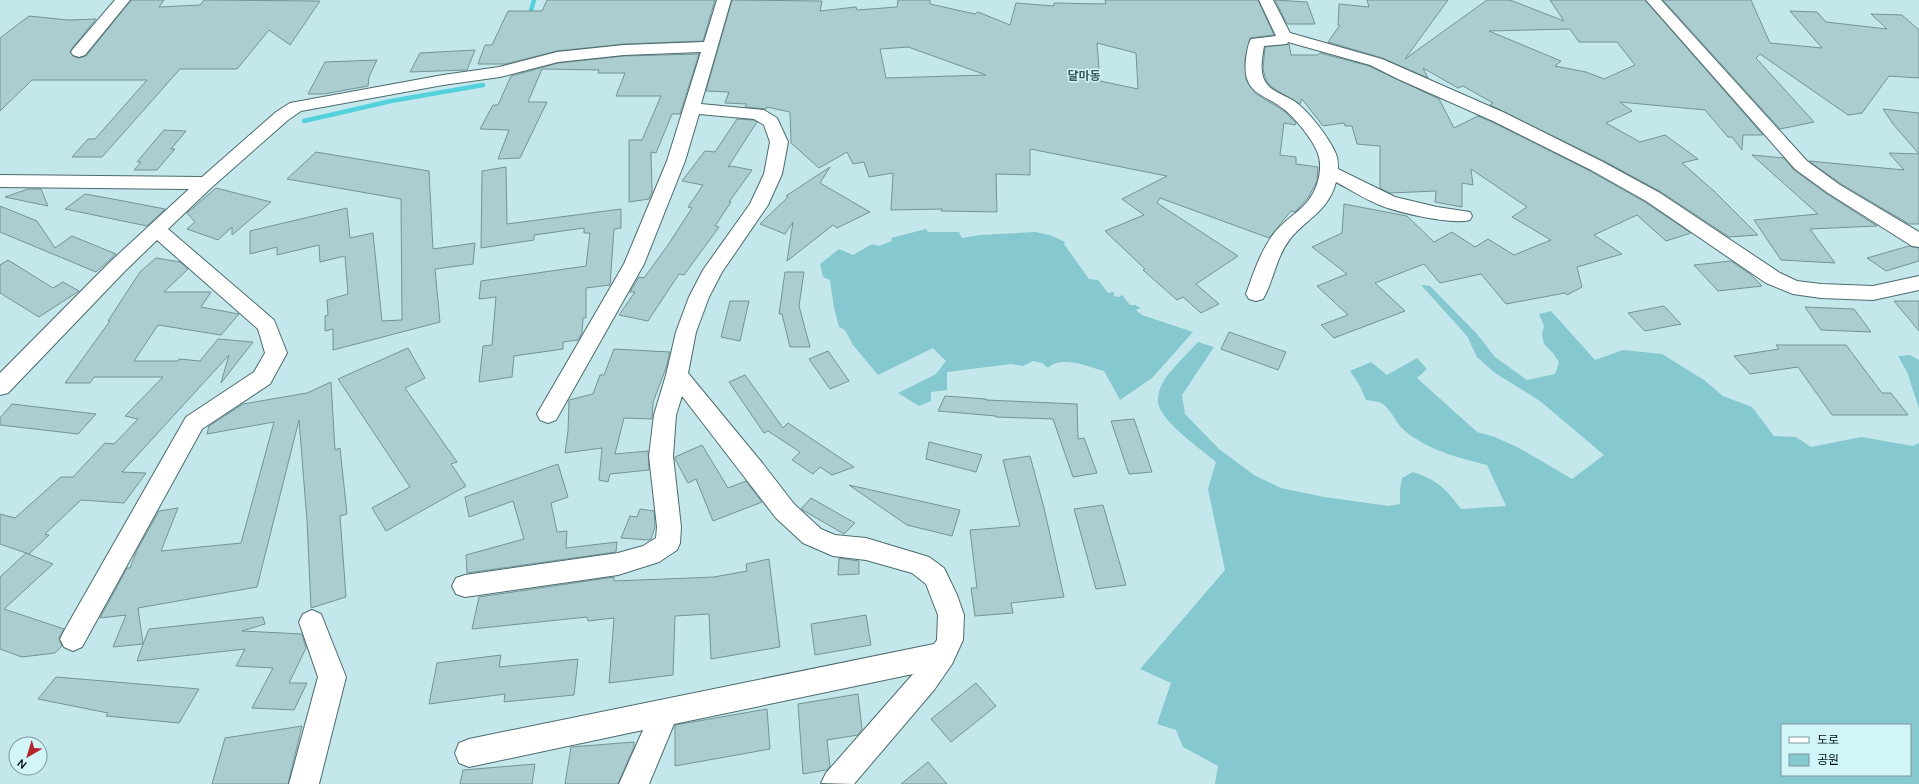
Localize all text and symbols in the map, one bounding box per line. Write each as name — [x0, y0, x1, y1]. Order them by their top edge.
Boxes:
district label: 달마동 — [1067, 67, 1101, 84]
legend — [1781, 724, 1911, 776]
text: 도로 — [1817, 731, 1839, 748]
north arrow — [8, 736, 48, 776]
text: 공원 — [1817, 751, 1839, 768]
text: N — [14, 756, 29, 773]

